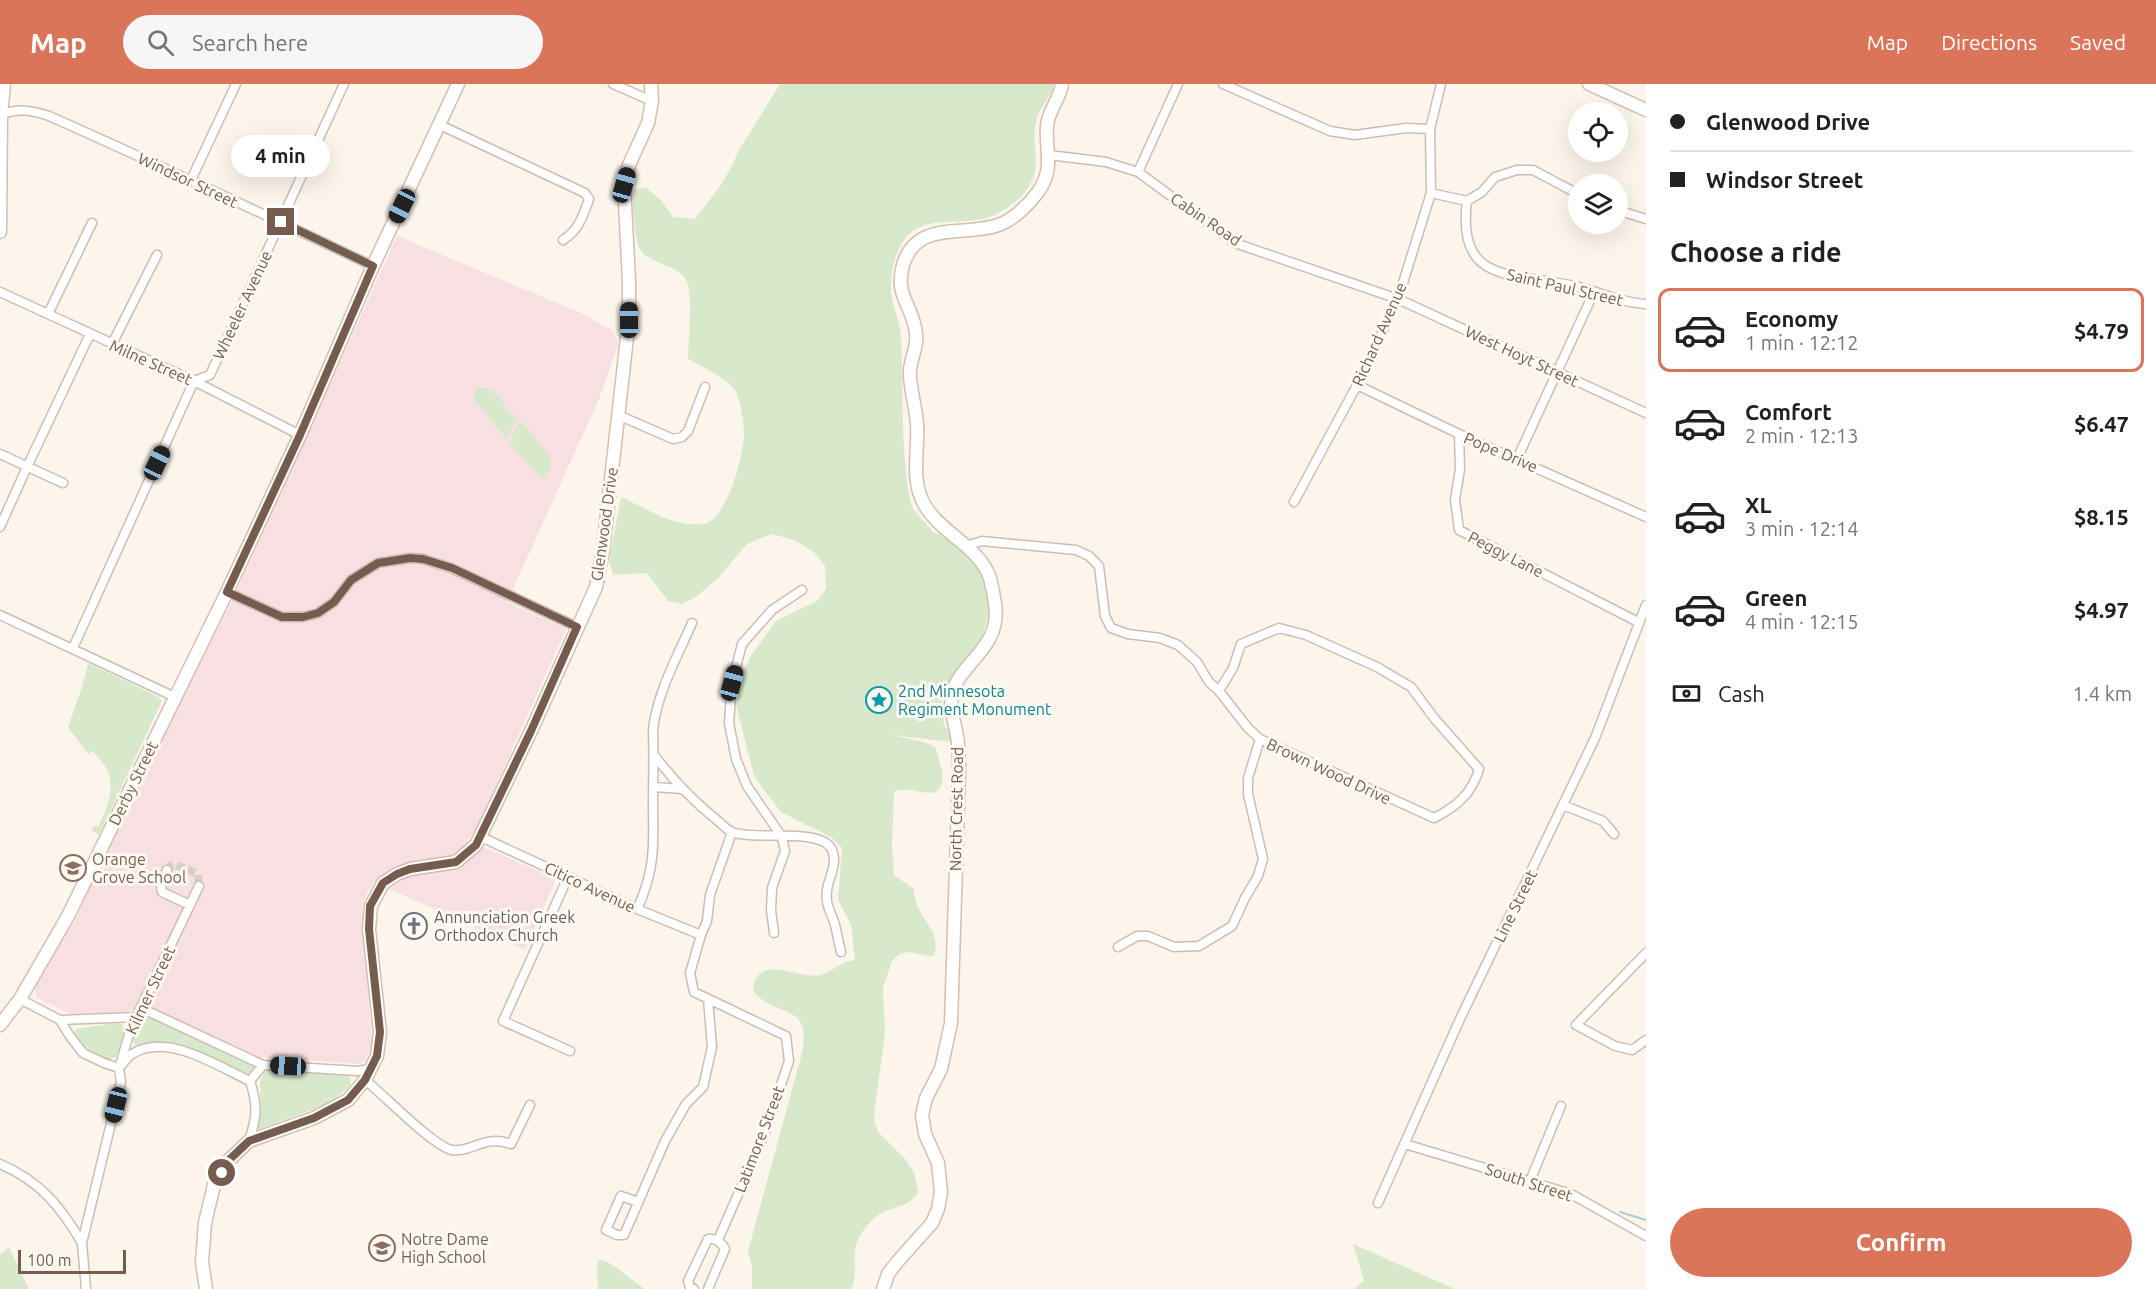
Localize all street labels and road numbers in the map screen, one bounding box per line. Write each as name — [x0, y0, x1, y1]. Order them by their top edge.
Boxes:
street label: Windsor Street — [135, 149, 241, 211]
street label: Cabin Road — [1167, 189, 1245, 249]
street label: Wheeler Avenue — [209, 248, 275, 362]
street label: Saint Paul Street — [1505, 265, 1626, 309]
street label: Richard Avenue — [1348, 279, 1410, 389]
street label: West Hoyt Street — [1462, 322, 1582, 390]
street label: Milne Street — [107, 336, 196, 388]
street label: Pope Drive — [1461, 428, 1541, 476]
street label: Glenwood Drive — [587, 466, 621, 582]
street label: Peggy Lane — [1465, 527, 1547, 581]
street label: Brown Wood Drive — [1264, 734, 1394, 808]
street label: Derby Street — [105, 737, 161, 828]
street label: North Crest Road — [946, 747, 966, 871]
street label: Citico Avenue — [542, 858, 638, 916]
street label: Line Street — [1490, 866, 1541, 945]
street label: Kilmer Street — [122, 942, 179, 1037]
street label: Latimore Street — [730, 1082, 788, 1195]
street label: South Street — [1483, 1159, 1576, 1205]

